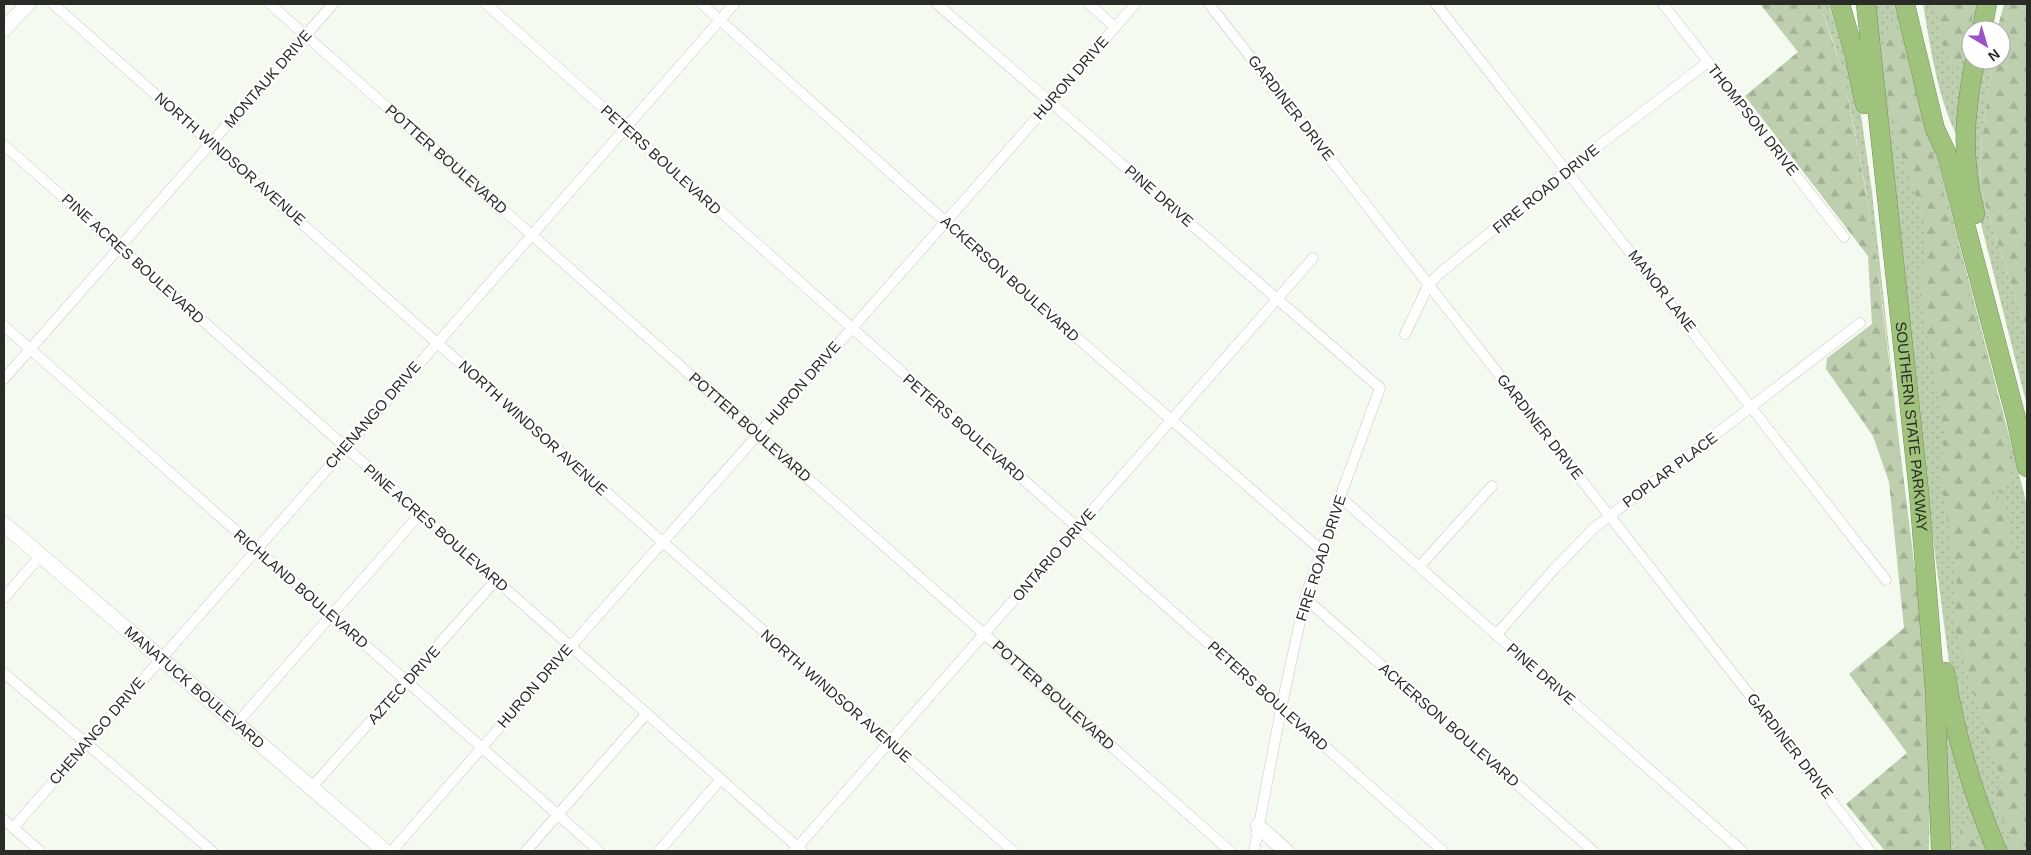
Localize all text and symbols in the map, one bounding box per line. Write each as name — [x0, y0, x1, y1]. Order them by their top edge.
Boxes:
north arrow — [1961, 20, 2011, 70]
street label: MONTAUK DRIVE — [221, 26, 315, 131]
street label: HURON DRIVE — [1030, 32, 1111, 123]
text: N — [1985, 46, 2003, 65]
street label: GARDINER DRIVE — [1245, 52, 1338, 164]
street label: THOMPSON DRIVE — [1705, 61, 1802, 179]
street label: NORTH WINDSOR AVENUE — [152, 89, 309, 229]
street label: POTTER BOULEVARD — [382, 101, 511, 217]
street label: PETERS BOULEVARD — [598, 101, 725, 218]
street label: FIRE ROAD DRIVE — [1489, 141, 1602, 237]
street label: PINE DRIVE — [1122, 161, 1197, 230]
street label: PINE ACRES BOULEVARD — [59, 190, 208, 327]
street label: ACKERSON BOULEVARD — [938, 212, 1083, 345]
street label: MANOR LANE — [1625, 246, 1700, 335]
street label: SOUTHERN STATE PARKWAY — [1892, 321, 1931, 532]
street label: HURON DRIVE — [762, 337, 843, 428]
street label: NORTH WINDSOR AVENUE — [456, 357, 611, 499]
street label: CHENANGO DRIVE — [321, 358, 424, 472]
street label: POTTER BOULEVARD — [686, 369, 815, 485]
street label: PETERS BOULEVARD — [900, 370, 1029, 485]
street label: GARDINER DRIVE — [1494, 371, 1587, 483]
street label: POPLAR PLACE — [1619, 428, 1720, 511]
street label: PINE ACRES BOULEVARD — [361, 460, 512, 595]
street label: FIRE ROAD DRIVE — [1292, 493, 1349, 623]
street label: ONTARIO DRIVE — [1009, 505, 1098, 604]
street label: RICHLAND BOULEVARD — [231, 526, 372, 652]
street label: MANATUCK BOULEVARD — [121, 622, 268, 752]
street label: NORTH WINDSOR AVENUE — [758, 626, 915, 766]
street label: POTTER BOULEVARD — [990, 637, 1118, 753]
street label: PETERS BOULEVARD — [1205, 637, 1332, 754]
street label: PINE DRIVE — [1504, 639, 1579, 708]
street label: HURON DRIVE — [494, 640, 575, 731]
street label: AZTEC DRIVE — [364, 642, 443, 727]
street label: ACKERSON BOULEVARD — [1376, 659, 1523, 790]
street label: CHENANGO DRIVE — [45, 674, 148, 788]
street label: GARDINER DRIVE — [1744, 690, 1837, 802]

